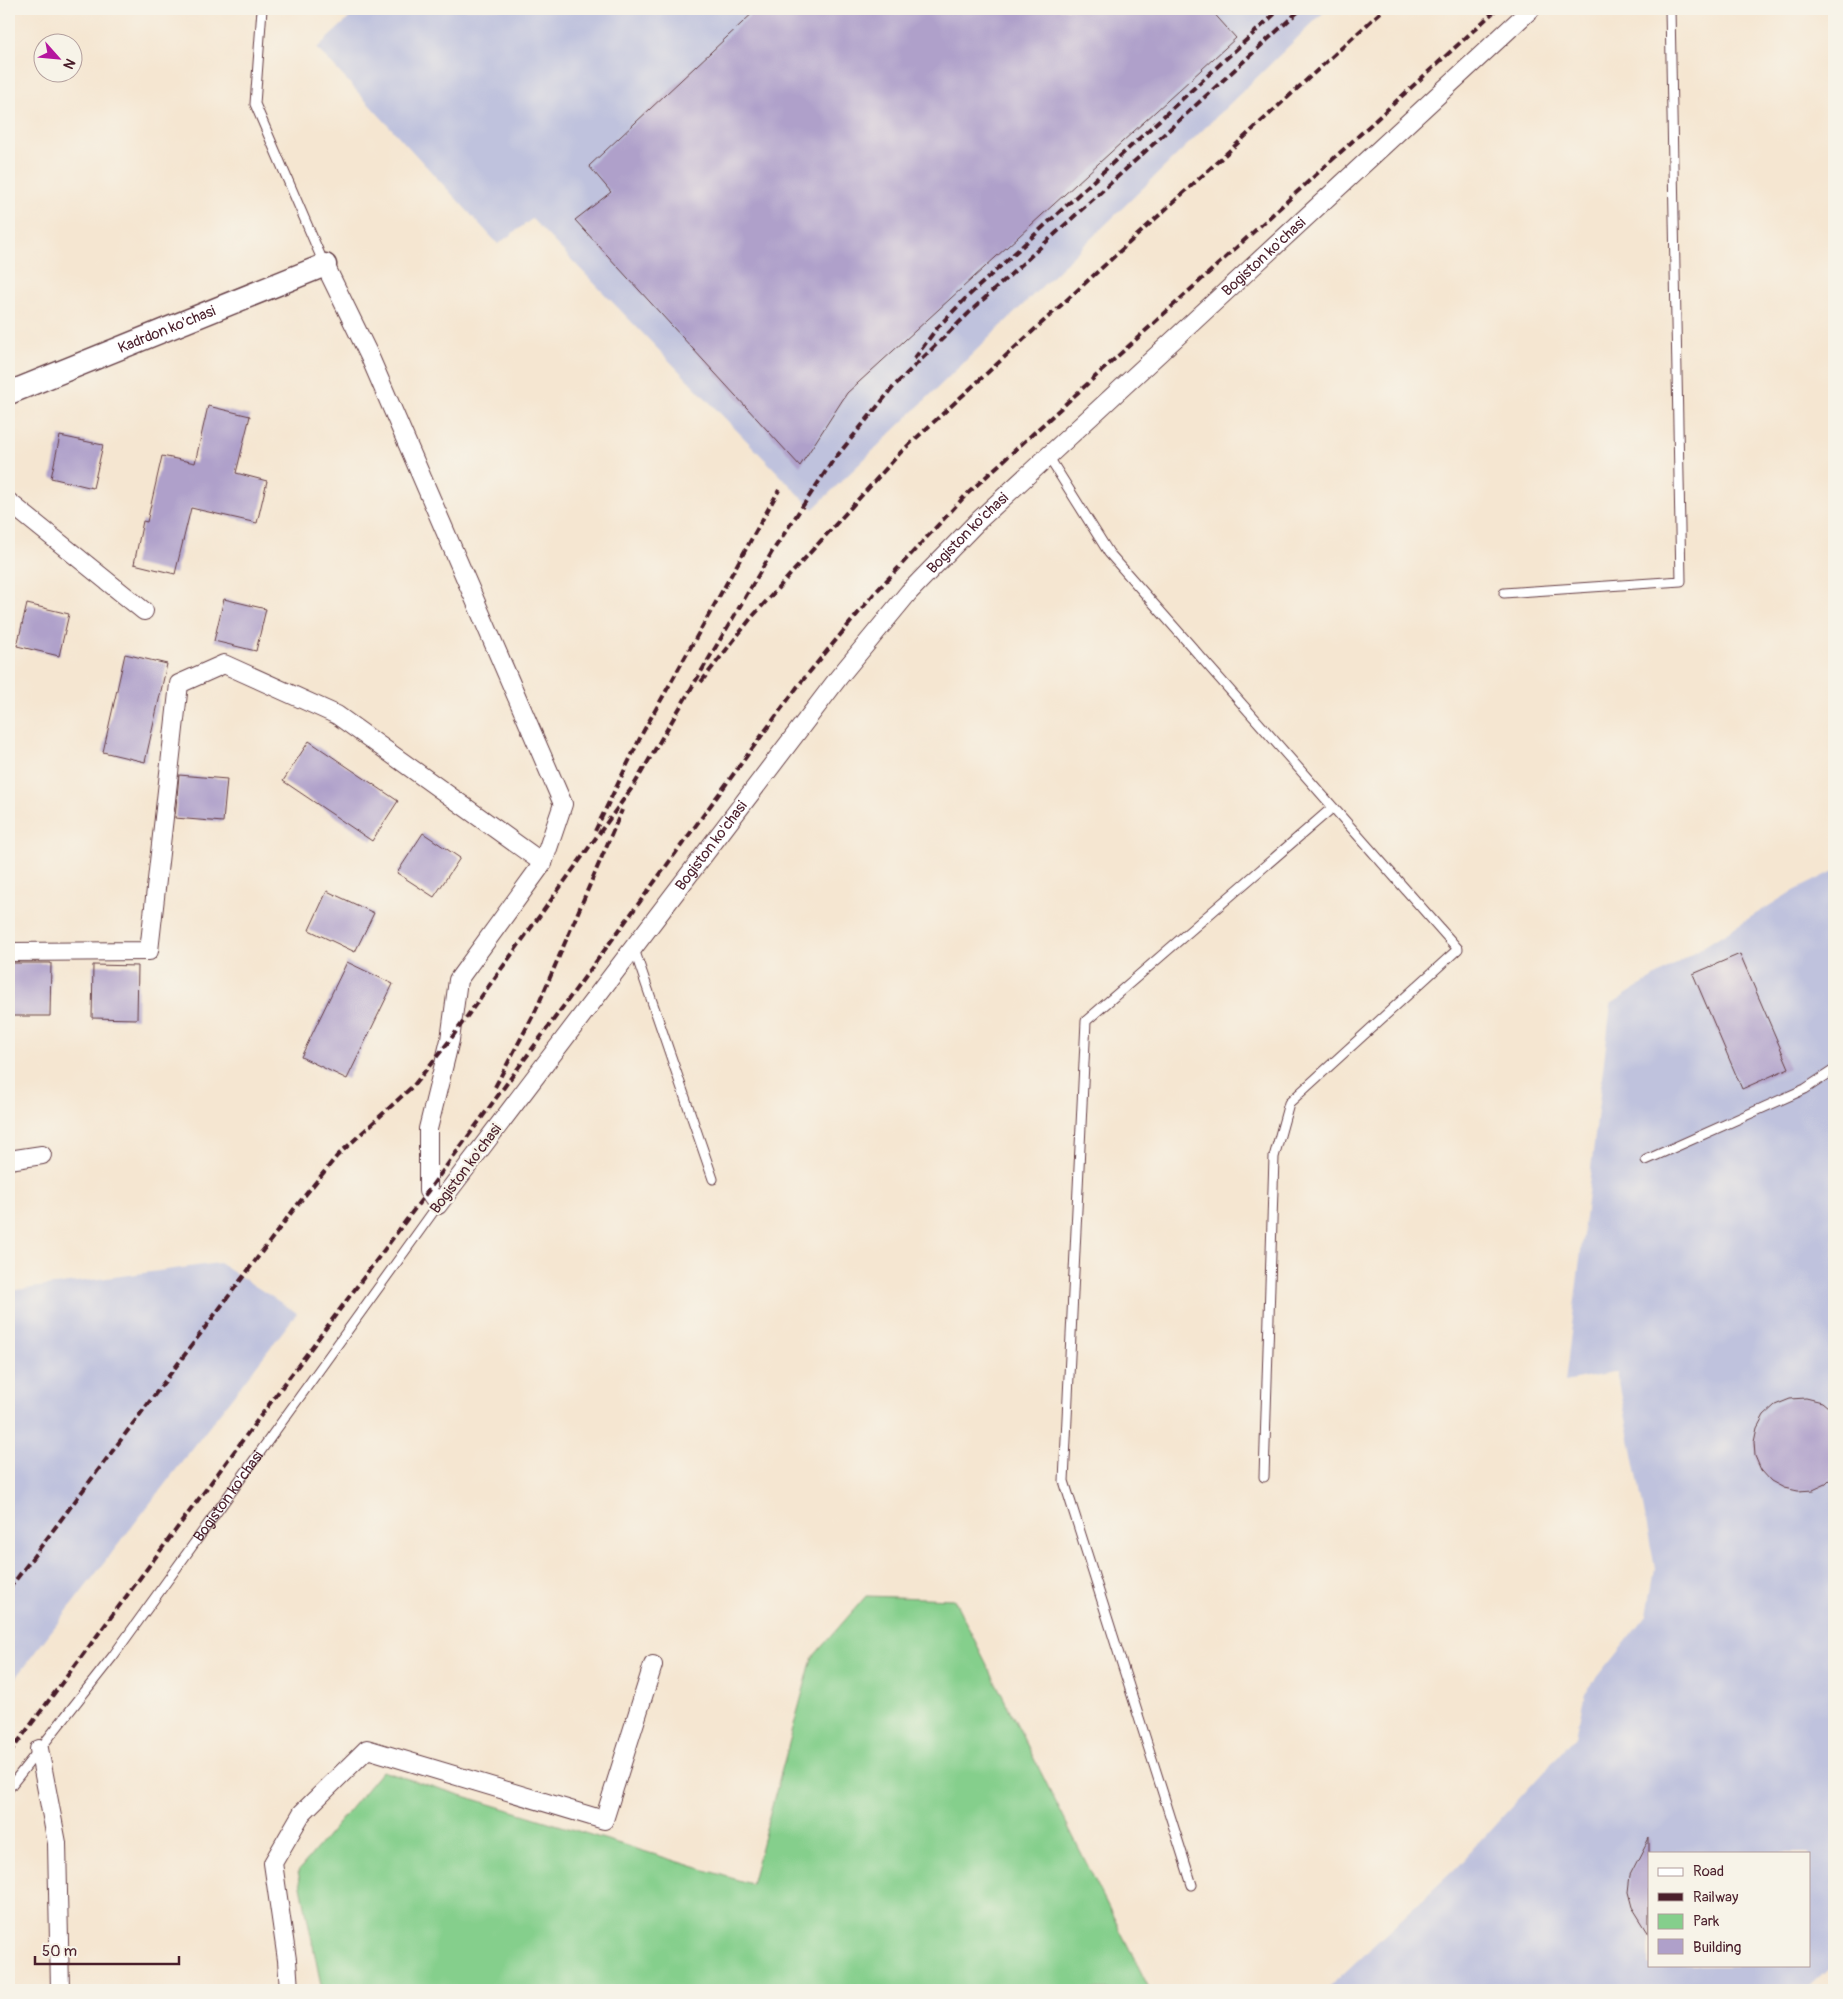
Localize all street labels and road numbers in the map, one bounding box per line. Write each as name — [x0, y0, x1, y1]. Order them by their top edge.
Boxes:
street label: Bogiston ko'chasi — [1218, 213, 1310, 300]
street label: Kadrdon ko'chasi — [115, 301, 218, 357]
street label: Bogiston ko'chasi — [923, 488, 1013, 577]
street label: Bogiston ko'chasi — [671, 797, 751, 894]
street label: Bogiston ko'chasi — [426, 1120, 506, 1218]
street label: Bogiston ko'chasi — [189, 1447, 267, 1545]

